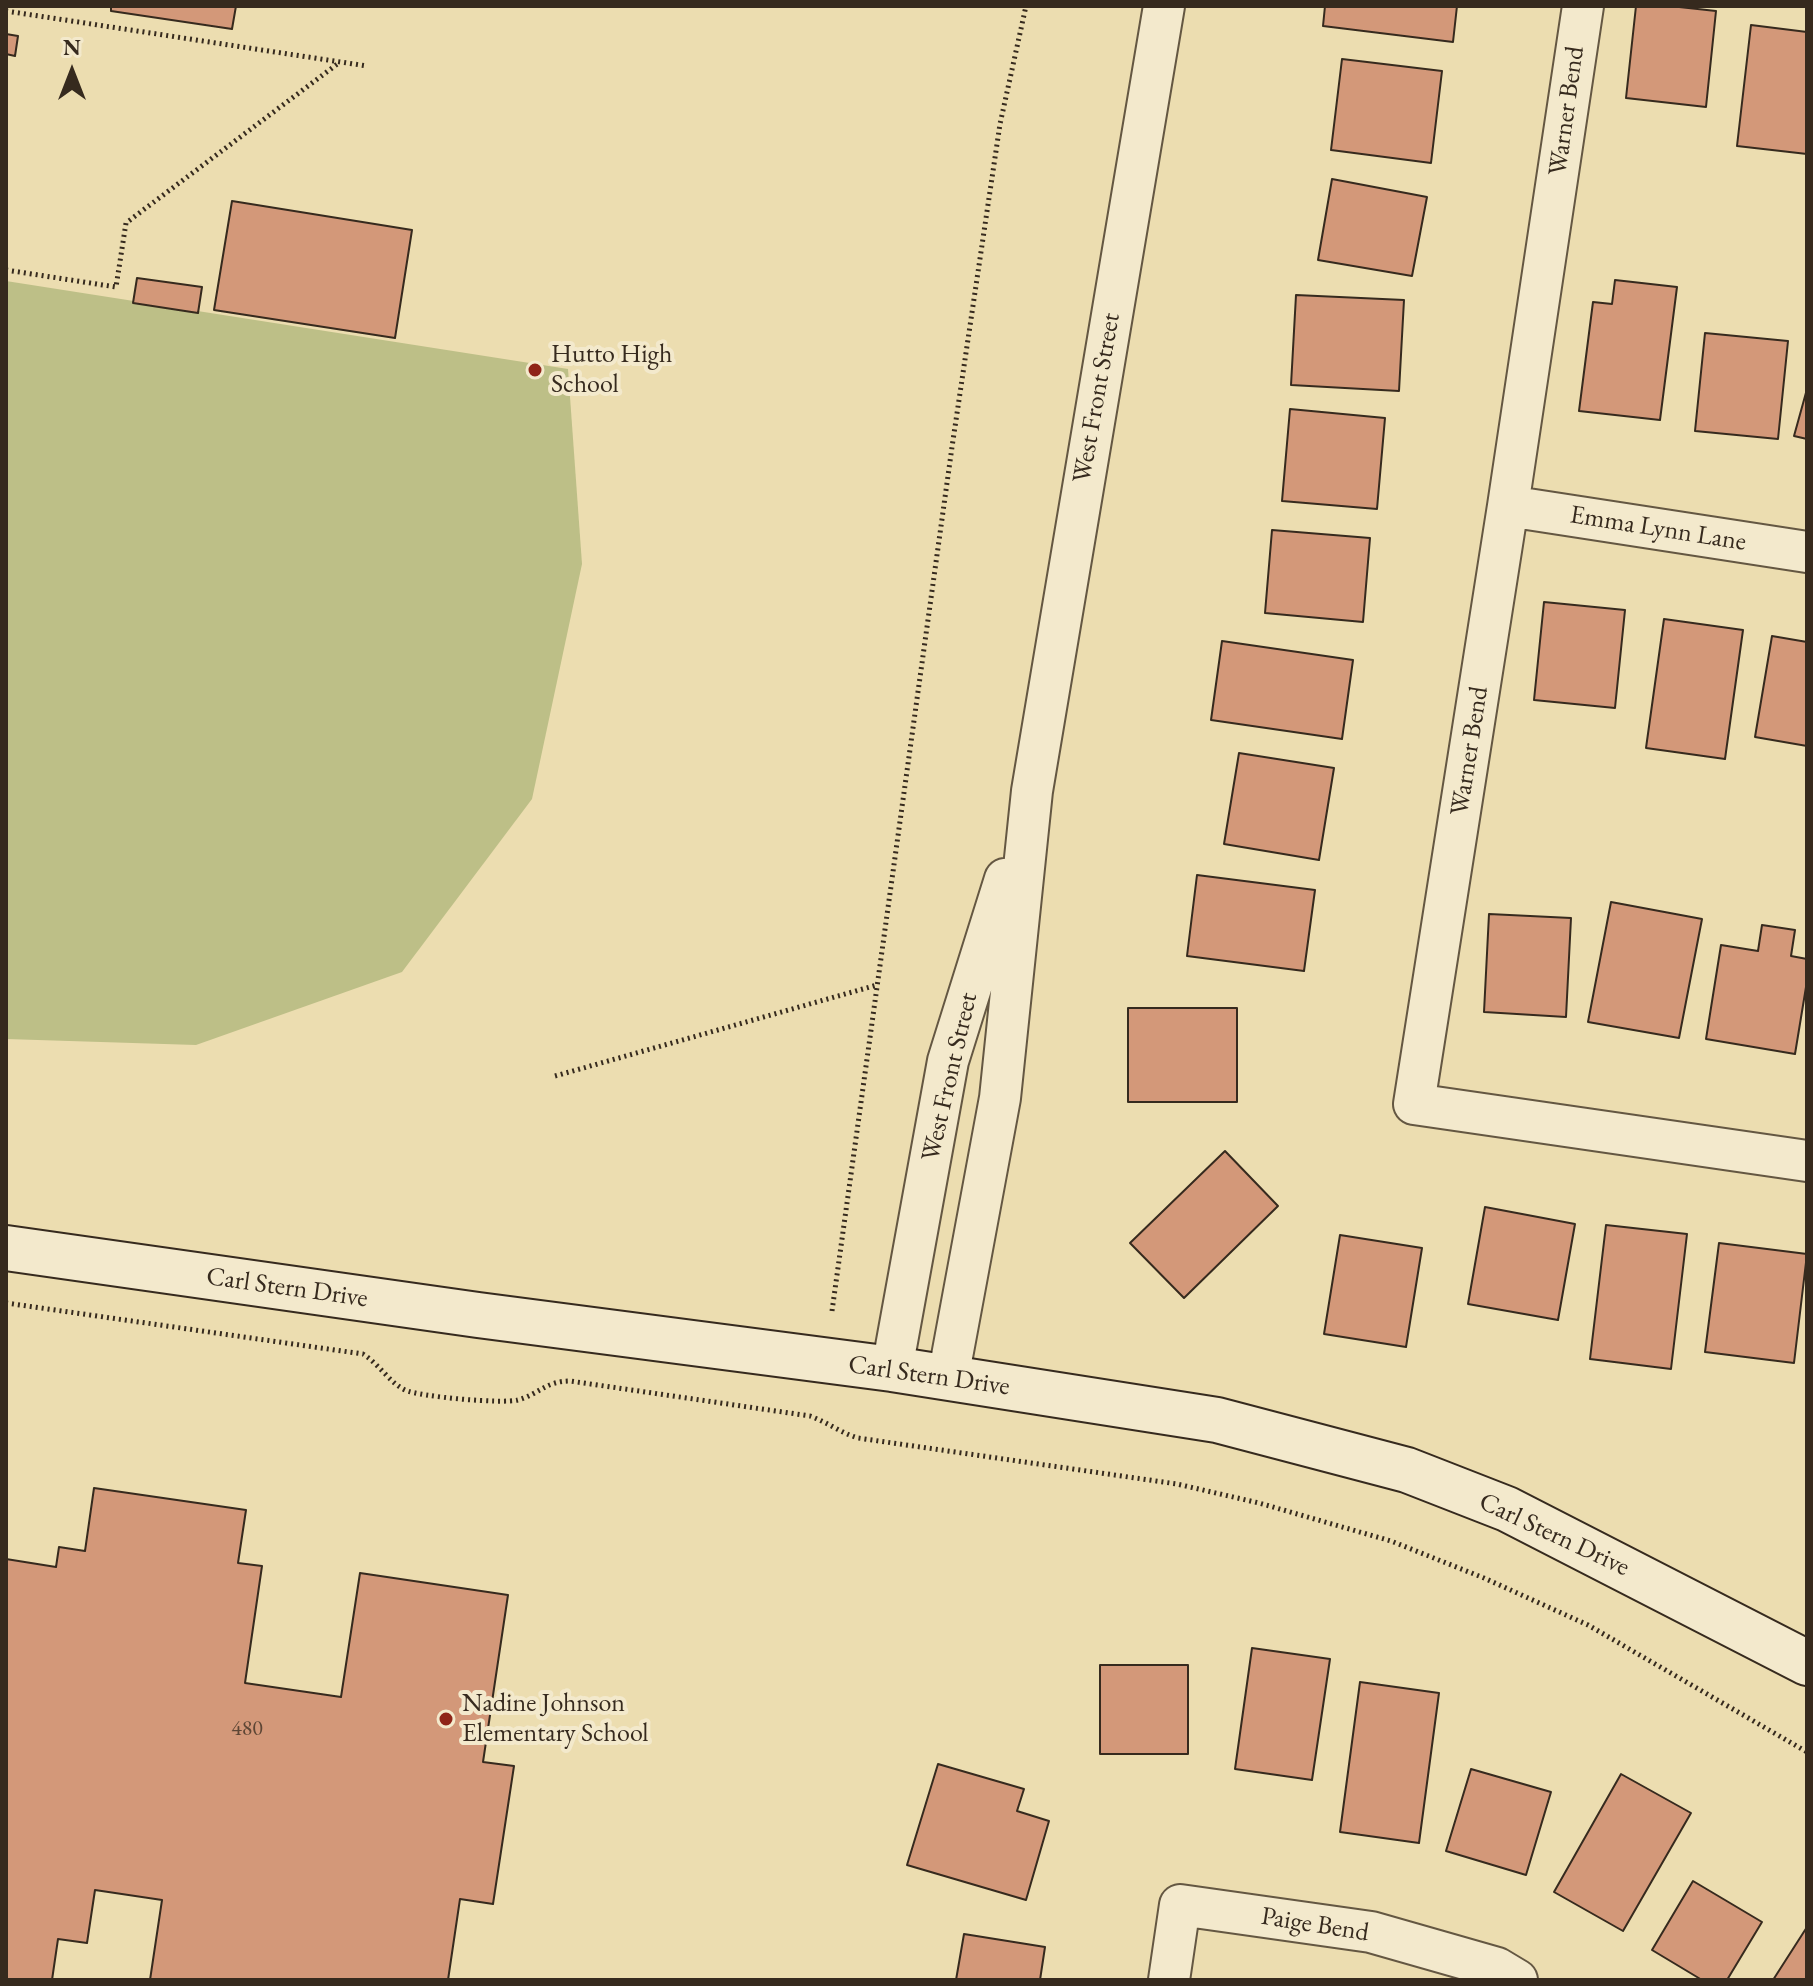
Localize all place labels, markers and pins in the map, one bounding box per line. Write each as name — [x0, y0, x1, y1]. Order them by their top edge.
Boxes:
place label: Hutto High School — [551, 339, 672, 400]
marker: Hutto High School — [526, 361, 544, 379]
place label: Nadine Johnson Elementary School — [462, 1688, 649, 1750]
marker: Nadine Johnson Elementary School — [437, 1710, 455, 1728]

